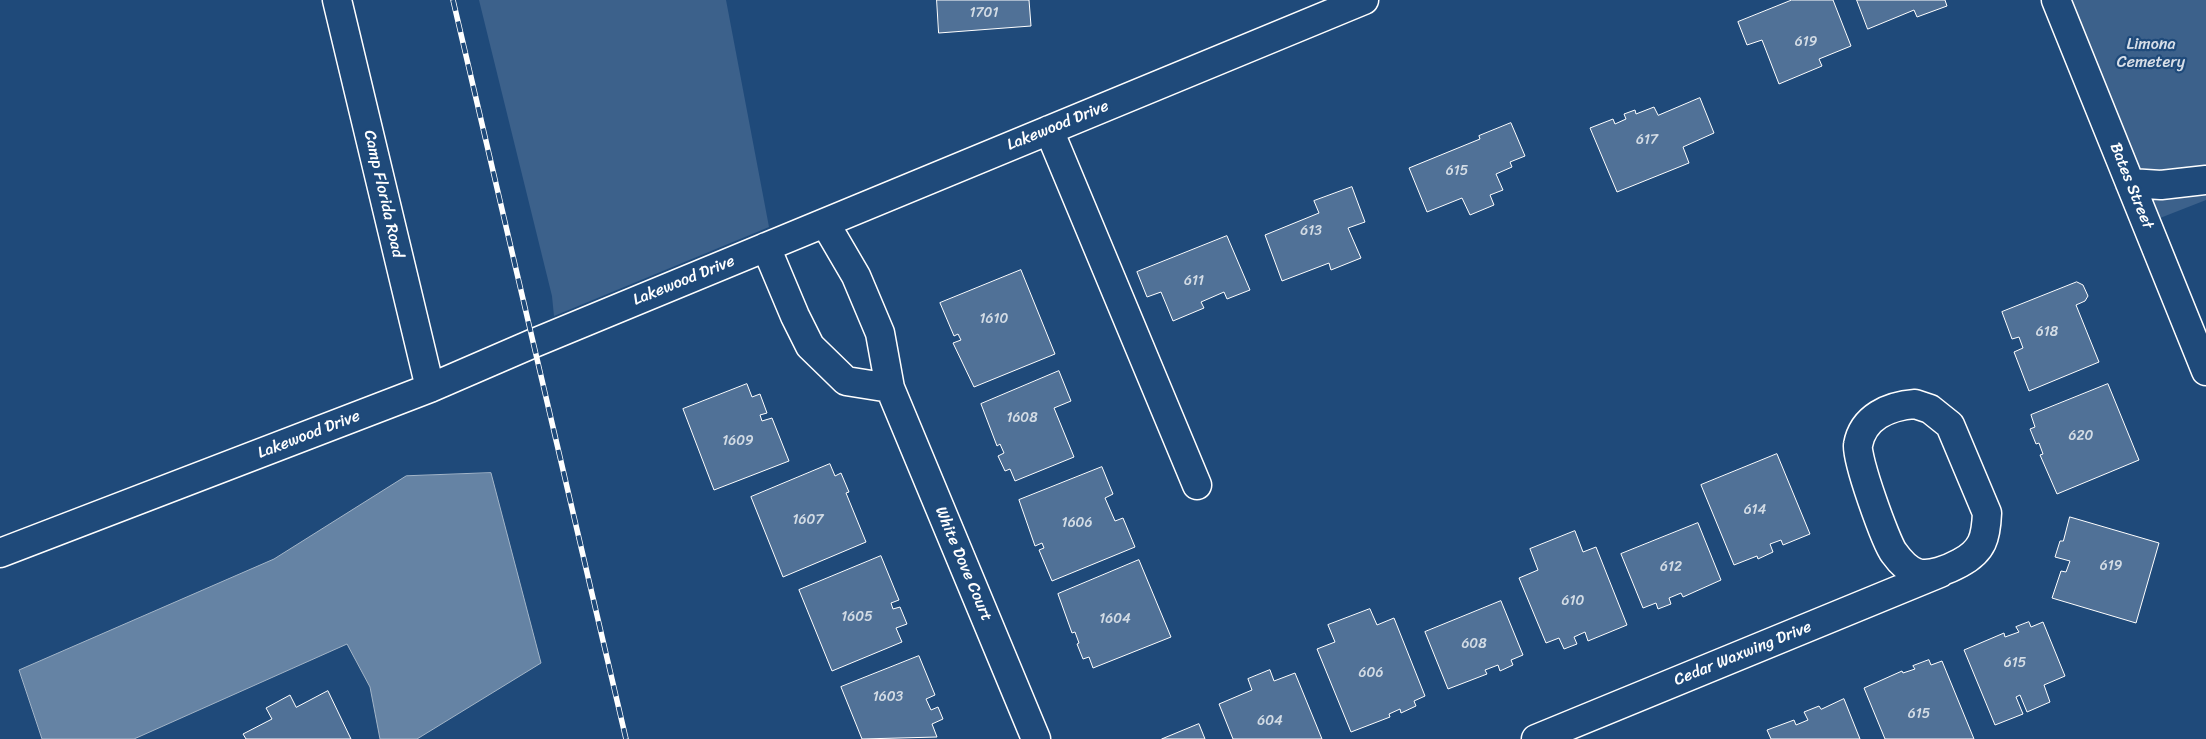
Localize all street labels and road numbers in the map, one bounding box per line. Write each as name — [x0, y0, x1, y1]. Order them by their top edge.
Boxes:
street label: Lakewood Drive — [1004, 97, 1112, 155]
street label: Camp Florida Road — [359, 128, 407, 260]
street label: Bates Street — [2105, 140, 2157, 232]
street label: Lakewood Drive — [630, 252, 738, 310]
street label: Lakewood Drive — [255, 407, 363, 463]
street label: White Dove Court — [930, 504, 996, 624]
street label: Cedar Waxwing Drive — [1671, 618, 1815, 690]

